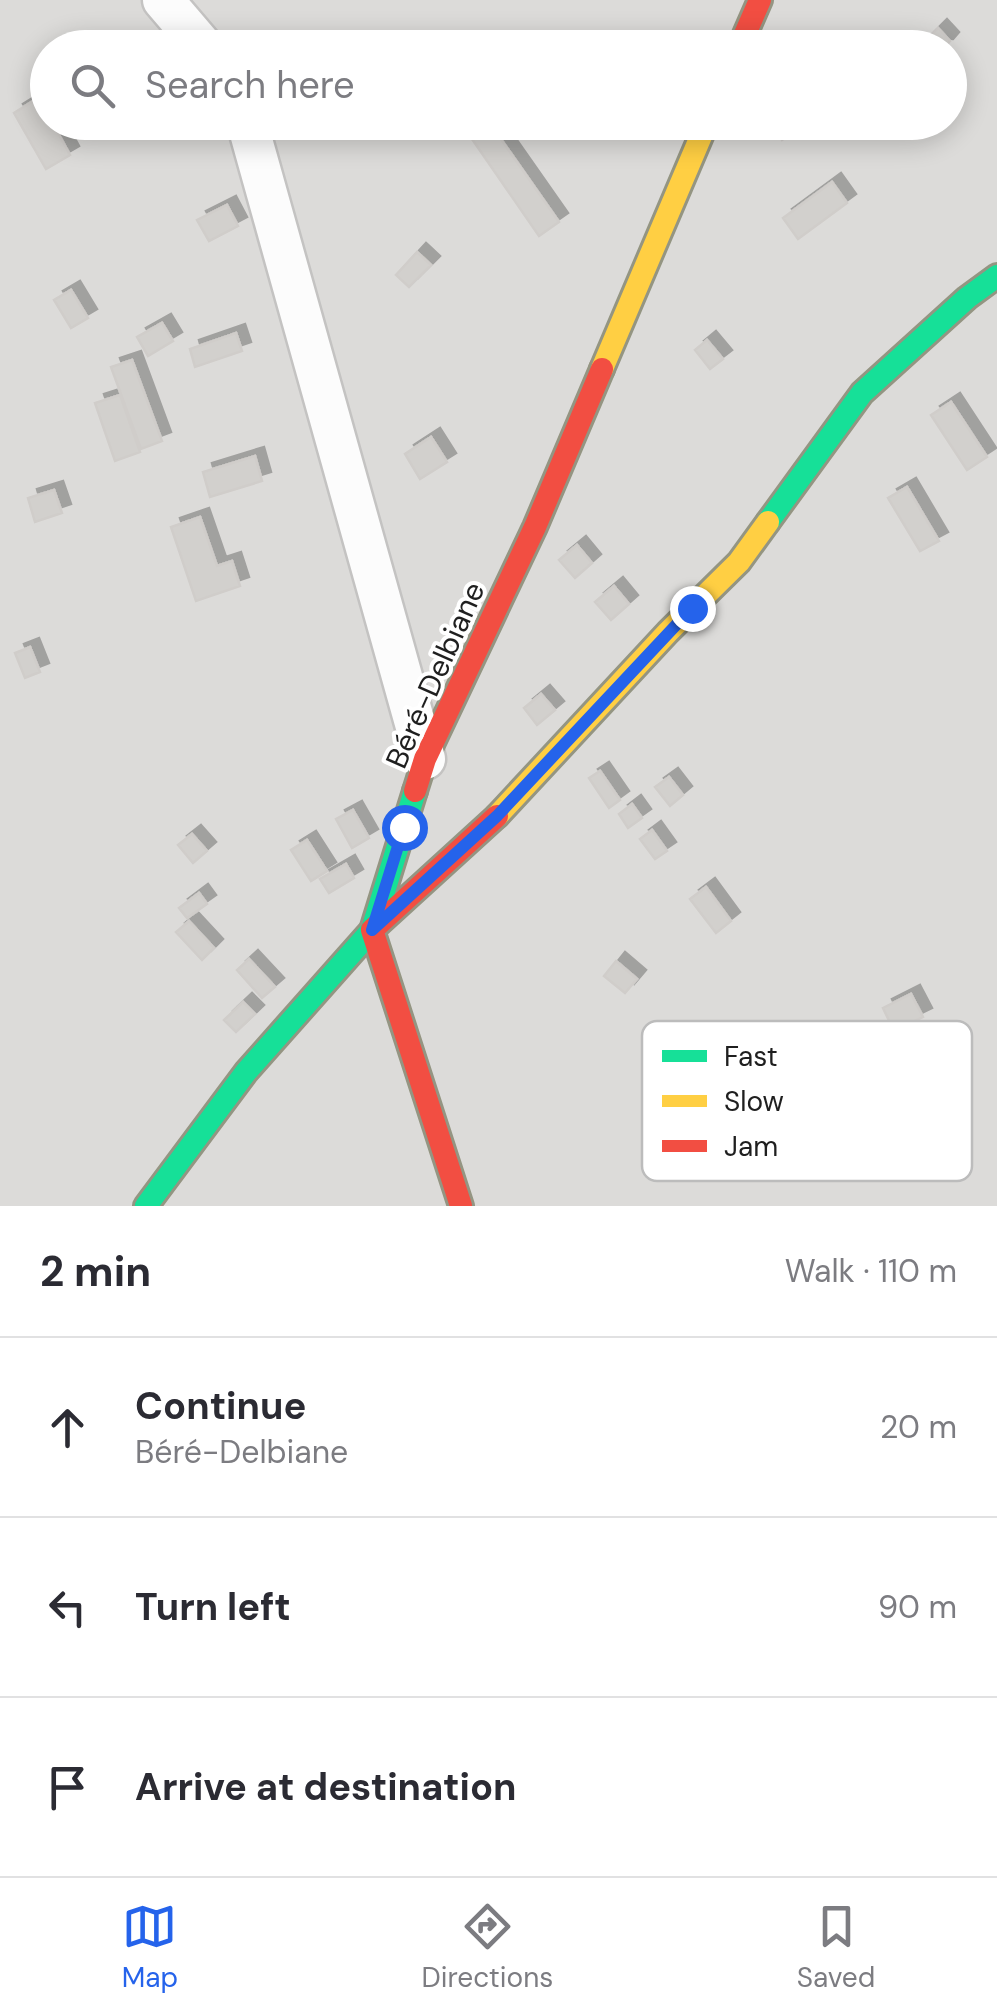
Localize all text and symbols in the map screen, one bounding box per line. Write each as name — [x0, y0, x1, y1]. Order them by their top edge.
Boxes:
search box — [30, 30, 967, 140]
icon: search — [65, 58, 120, 113]
text: Search here — [145, 60, 355, 110]
street label: Béré-Delbiane — [377, 576, 493, 774]
route end — [670, 586, 716, 632]
route start — [382, 805, 428, 851]
legend — [642, 1021, 972, 1181]
text: Fast — [724, 1038, 778, 1075]
text: Slow — [724, 1083, 784, 1120]
text: Jam — [724, 1128, 778, 1165]
text: 2 min — [40, 1244, 151, 1299]
text: Walk · 110 m — [785, 1250, 957, 1292]
text: Continue — [135, 1381, 306, 1431]
icon: ahead — [40, 1400, 95, 1455]
text: 20 m — [880, 1406, 957, 1448]
text: Béré-Delbiane — [135, 1431, 348, 1473]
icon: left — [40, 1580, 95, 1635]
text: Turn left — [135, 1582, 291, 1632]
text: 90 m — [878, 1586, 957, 1628]
icon: arrive — [40, 1760, 95, 1815]
text: Arrive at destination — [135, 1762, 517, 1812]
tab: Map — [122, 1899, 178, 1996]
tab: Directions — [422, 1899, 553, 1996]
tab: Saved — [797, 1899, 875, 1996]

